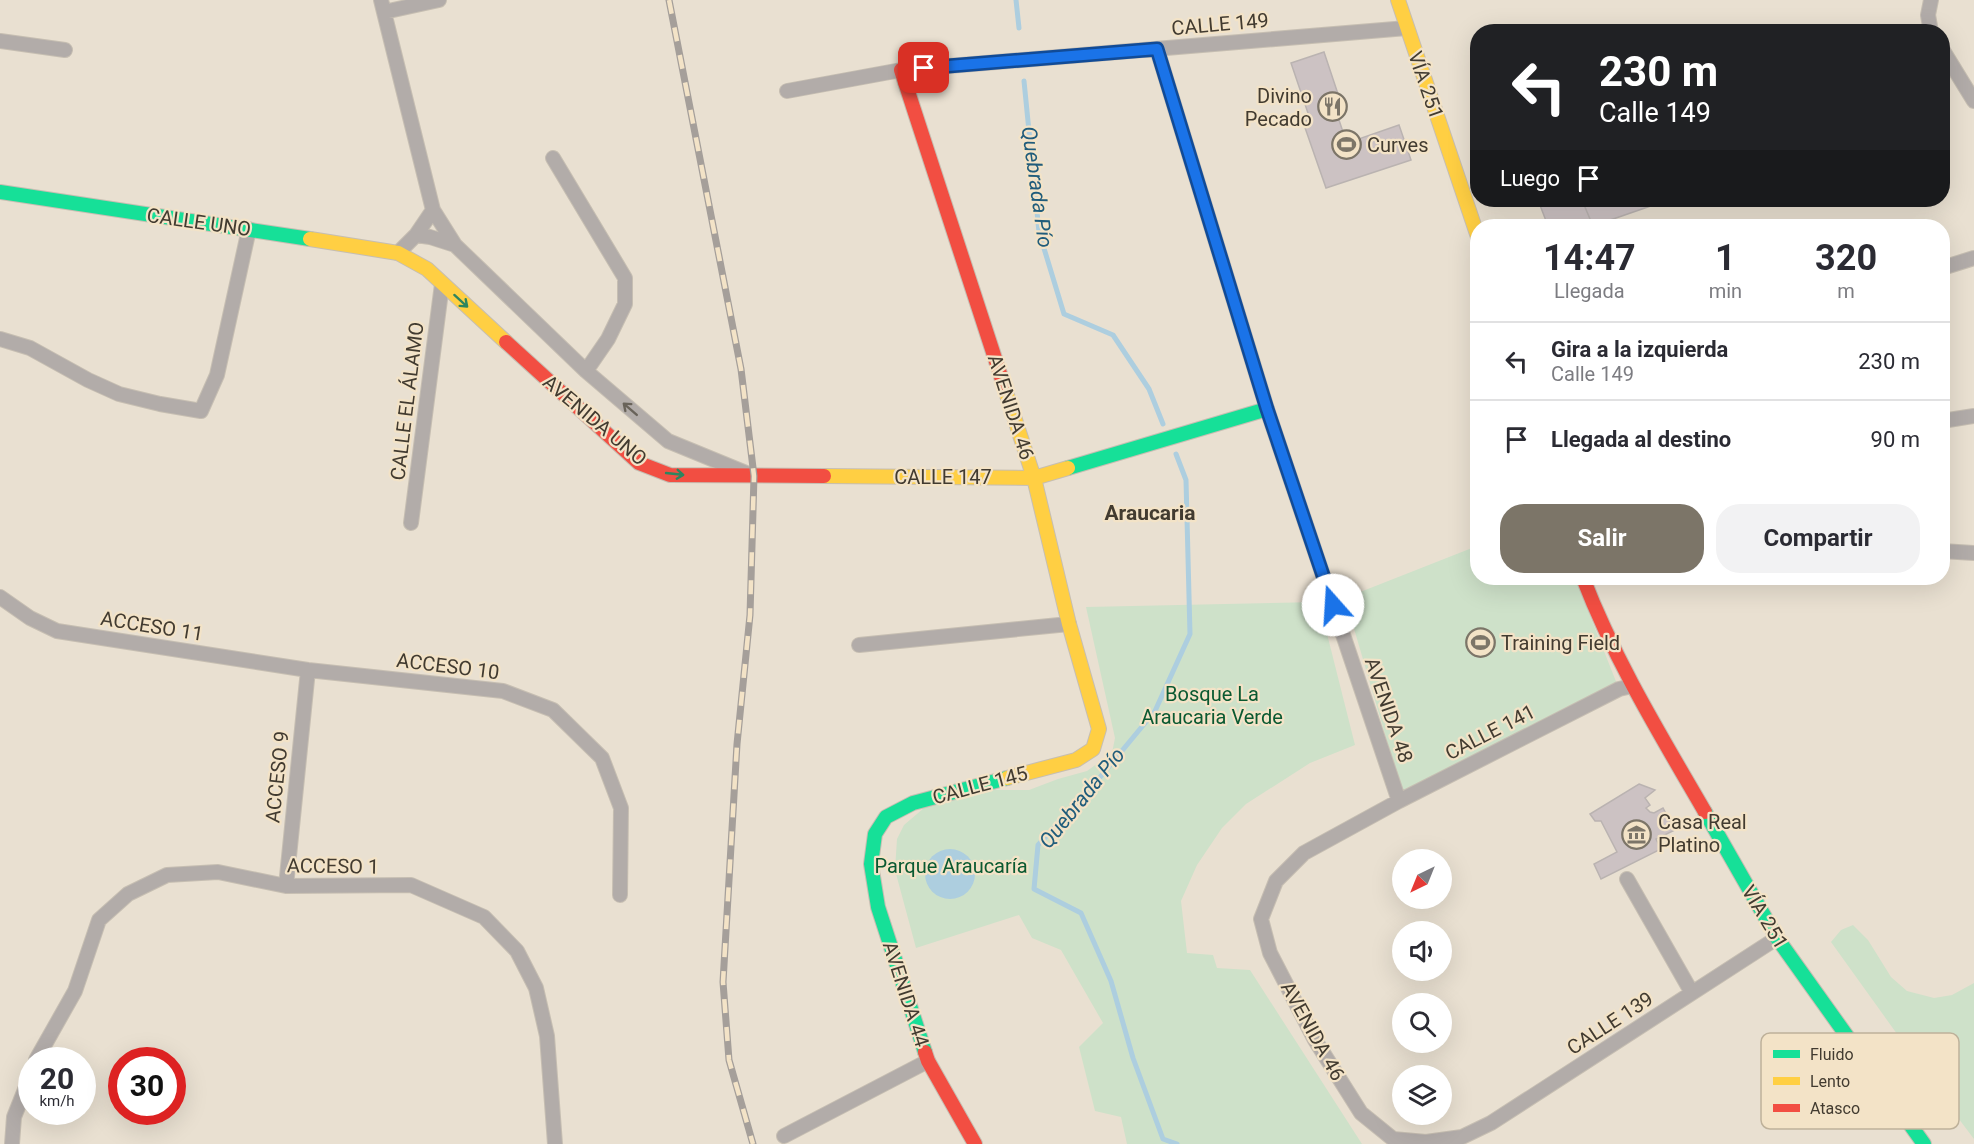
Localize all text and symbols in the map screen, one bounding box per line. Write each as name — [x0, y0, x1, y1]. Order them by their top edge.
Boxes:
street label: CALLE 149 — [1170, 8, 1270, 40]
pin — [898, 42, 949, 93]
text: 230 m — [1599, 47, 1718, 96]
street label: VÍA 251 — [1403, 48, 1449, 122]
icon: left — [1500, 48, 1578, 126]
icon: arrive — [907, 51, 940, 84]
place label: Divino Pecado — [1245, 84, 1312, 131]
restaurant icon: Divino Pecado — [1317, 91, 1349, 123]
text: Calle 149 — [1599, 97, 1711, 129]
water label: Quebrada Pío — [1017, 125, 1057, 249]
sports icon: Curves — [1330, 129, 1362, 161]
place label: Curves — [1367, 133, 1428, 157]
icon: arrive — [1572, 162, 1605, 195]
text: Luego — [1500, 166, 1560, 191]
street label: CALLE UNO — [145, 203, 253, 241]
text: 14:47 — [1543, 237, 1636, 279]
text: 1 — [1715, 237, 1736, 279]
text: 320 — [1815, 237, 1877, 279]
text: Llegada — [1554, 279, 1625, 303]
text: min — [1709, 279, 1742, 303]
text: m — [1837, 279, 1855, 303]
one-way arrow — [453, 294, 468, 308]
street label: CALLE EL ÁLAMO — [385, 320, 429, 482]
text: Gira a la izquierda — [1551, 337, 1728, 362]
icon: left — [1500, 345, 1533, 378]
text: 230 m — [1858, 349, 1920, 374]
street label: AVENIDA 46 — [983, 351, 1039, 463]
text: Calle 149 — [1551, 362, 1634, 386]
street label: AVENIDA UNO — [538, 370, 652, 470]
one-way arrow — [622, 402, 638, 415]
icon: arrive — [1500, 423, 1533, 456]
text: Llegada al destino — [1551, 427, 1731, 452]
text: 90 m — [1871, 427, 1920, 452]
street label: CALLE 147 — [894, 465, 992, 489]
one-way arrow — [665, 469, 685, 480]
district label: Araucaria — [1104, 501, 1196, 525]
button: Salir — [1500, 504, 1704, 573]
button: Compartir — [1716, 504, 1920, 573]
position arrow — [1301, 573, 1365, 637]
street label: ACCESO 11 — [99, 606, 205, 646]
sports icon: Training Field — [1464, 627, 1496, 659]
place label: Training Field — [1501, 631, 1620, 655]
street label: ACCESO 10 — [395, 648, 501, 684]
street label: AVENIDA 48 — [1360, 654, 1418, 766]
park label: Bosque La Araucaria Verde — [1141, 682, 1283, 729]
street label: CALLE 141 — [1441, 699, 1539, 765]
street label: ACCESO 9 — [260, 730, 294, 824]
water label: Quebrada Pío — [1034, 743, 1130, 853]
street label: CALLE 145 — [930, 761, 1030, 809]
place label: Casa Real Platino — [1658, 810, 1747, 857]
museum icon: Casa Real Platino — [1621, 818, 1653, 850]
north arrow — [1392, 849, 1452, 909]
map controls — [1392, 849, 1452, 1125]
street label: ACCESO 1 — [287, 853, 379, 879]
park label: Parque Araucaría — [874, 854, 1028, 878]
street label: VÍA 251 — [1737, 881, 1793, 953]
button: sound — [1392, 921, 1452, 981]
street label: AVENIDA 44 — [878, 938, 934, 1050]
street label: AVENIDA 46 — [1276, 977, 1350, 1085]
street label: CALLE 139 — [1563, 986, 1657, 1060]
button: search — [1392, 993, 1452, 1053]
legend — [1761, 1033, 1959, 1129]
text: Fluido — [1810, 1045, 1854, 1064]
speed limit sign: 30 — [108, 1047, 186, 1125]
text: 20 — [40, 1061, 74, 1096]
button: layers — [1392, 1065, 1452, 1125]
text: Lento — [1810, 1072, 1850, 1091]
text: km/h — [39, 1092, 75, 1110]
text: Atasco — [1810, 1099, 1860, 1118]

